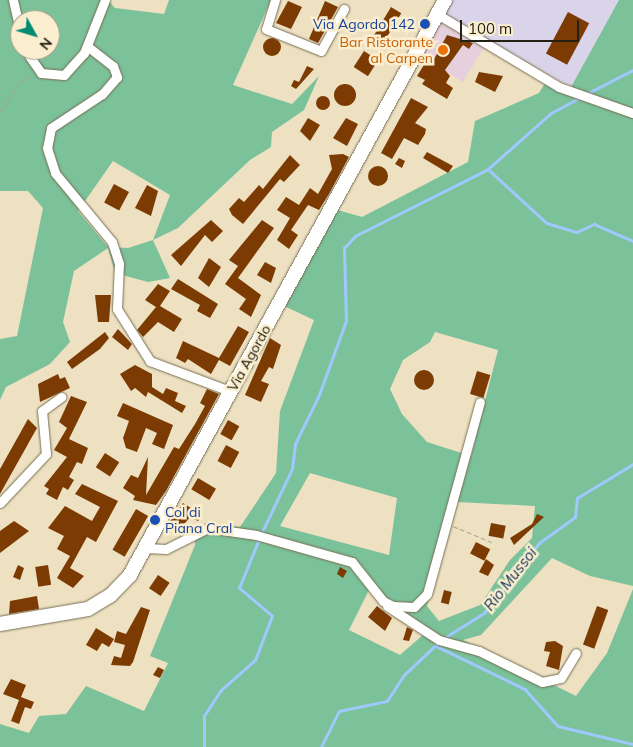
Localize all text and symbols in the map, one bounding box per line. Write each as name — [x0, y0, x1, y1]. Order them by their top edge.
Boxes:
north arrow — [10, 10, 60, 60]
scale bar — [463, 10, 582, 42]
place label: Via Agordo 142 — [313, 16, 415, 32]
marker: Via Agordo 142 — [419, 18, 431, 30]
text: 100 m — [468, 19, 512, 38]
text: N — [36, 34, 56, 54]
place label: Bar Ristorante al Carpen — [340, 34, 433, 66]
marker: Bar Ristorante al Carpen — [437, 44, 449, 56]
street label: Via Agordo — [224, 322, 274, 394]
place label: Col di Piana Cral — [165, 504, 232, 536]
marker: Col di Piana Cral — [149, 514, 161, 526]
water label: Rio Mussoi — [480, 544, 540, 614]

